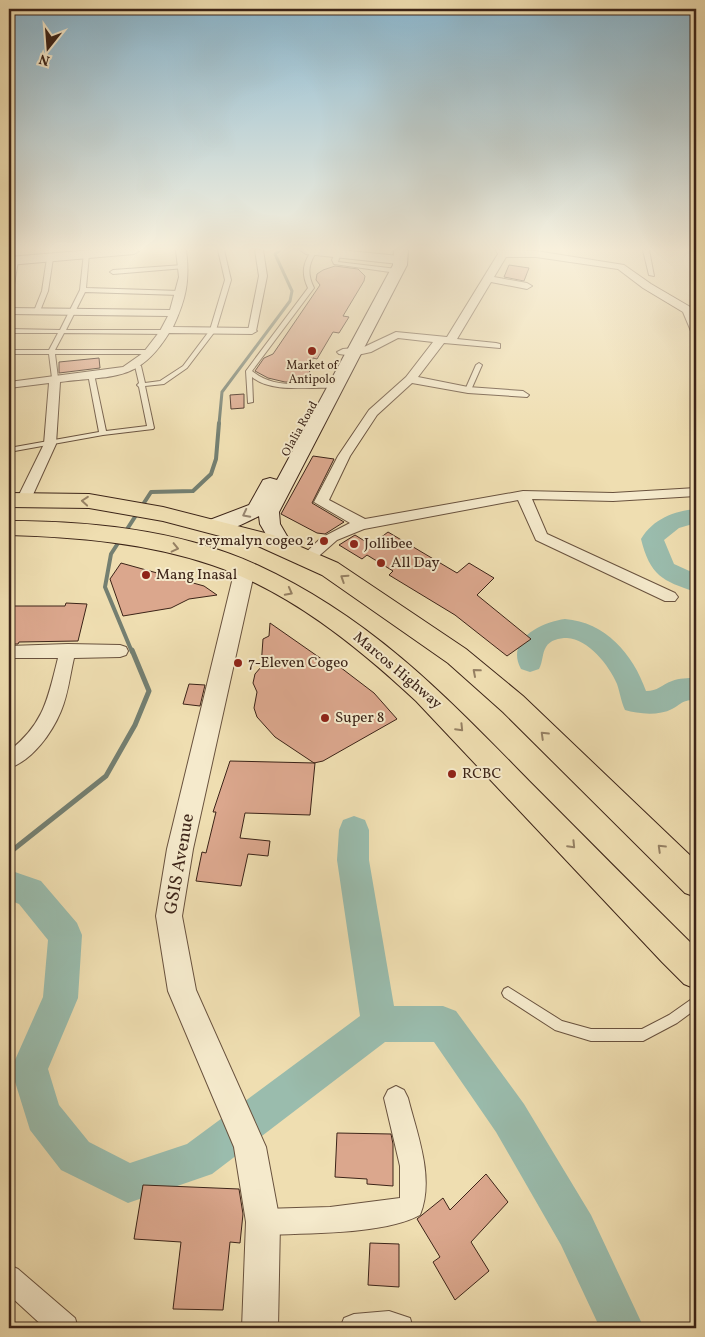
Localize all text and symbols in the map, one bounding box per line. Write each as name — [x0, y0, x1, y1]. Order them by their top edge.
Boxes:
north arrow — [22, 22, 72, 72]
text: N — [37, 48, 52, 70]
marker: Market of Antipolo — [306, 345, 318, 357]
place label: Market of Antipolo — [286, 358, 340, 388]
street label: Olalia Road — [278, 398, 322, 460]
one-way arrow — [81, 496, 89, 507]
one-way arrow — [242, 508, 251, 518]
place label: reymalyn cogeo 2 — [199, 531, 314, 552]
place label: Jollibee — [364, 534, 413, 555]
marker: reymalyn cogeo 2 — [318, 535, 330, 547]
marker: Jollibee — [348, 538, 360, 550]
one-way arrow — [170, 542, 179, 553]
place label: All Day — [391, 553, 440, 574]
marker: All Day — [375, 557, 387, 569]
place label: Mang Inasal — [156, 565, 237, 586]
marker: Mang Inasal — [140, 569, 152, 581]
one-way arrow — [340, 575, 349, 584]
one-way arrow — [283, 586, 292, 596]
street label: Marcos Highway — [348, 627, 446, 715]
place label: 7-Eleven Cogeo — [248, 653, 348, 674]
marker: 7-Eleven Cogeo — [232, 657, 244, 669]
one-way arrow — [472, 669, 481, 678]
place label: Super 8 — [335, 708, 384, 729]
marker: Super 8 — [319, 712, 331, 724]
one-way arrow — [454, 722, 463, 731]
one-way arrow — [541, 732, 550, 741]
place label: RCBC — [462, 764, 501, 785]
marker: RCBC — [446, 768, 458, 780]
street label: GSIS Avenue — [159, 812, 201, 916]
one-way arrow — [566, 840, 575, 849]
one-way arrow — [658, 845, 667, 854]

